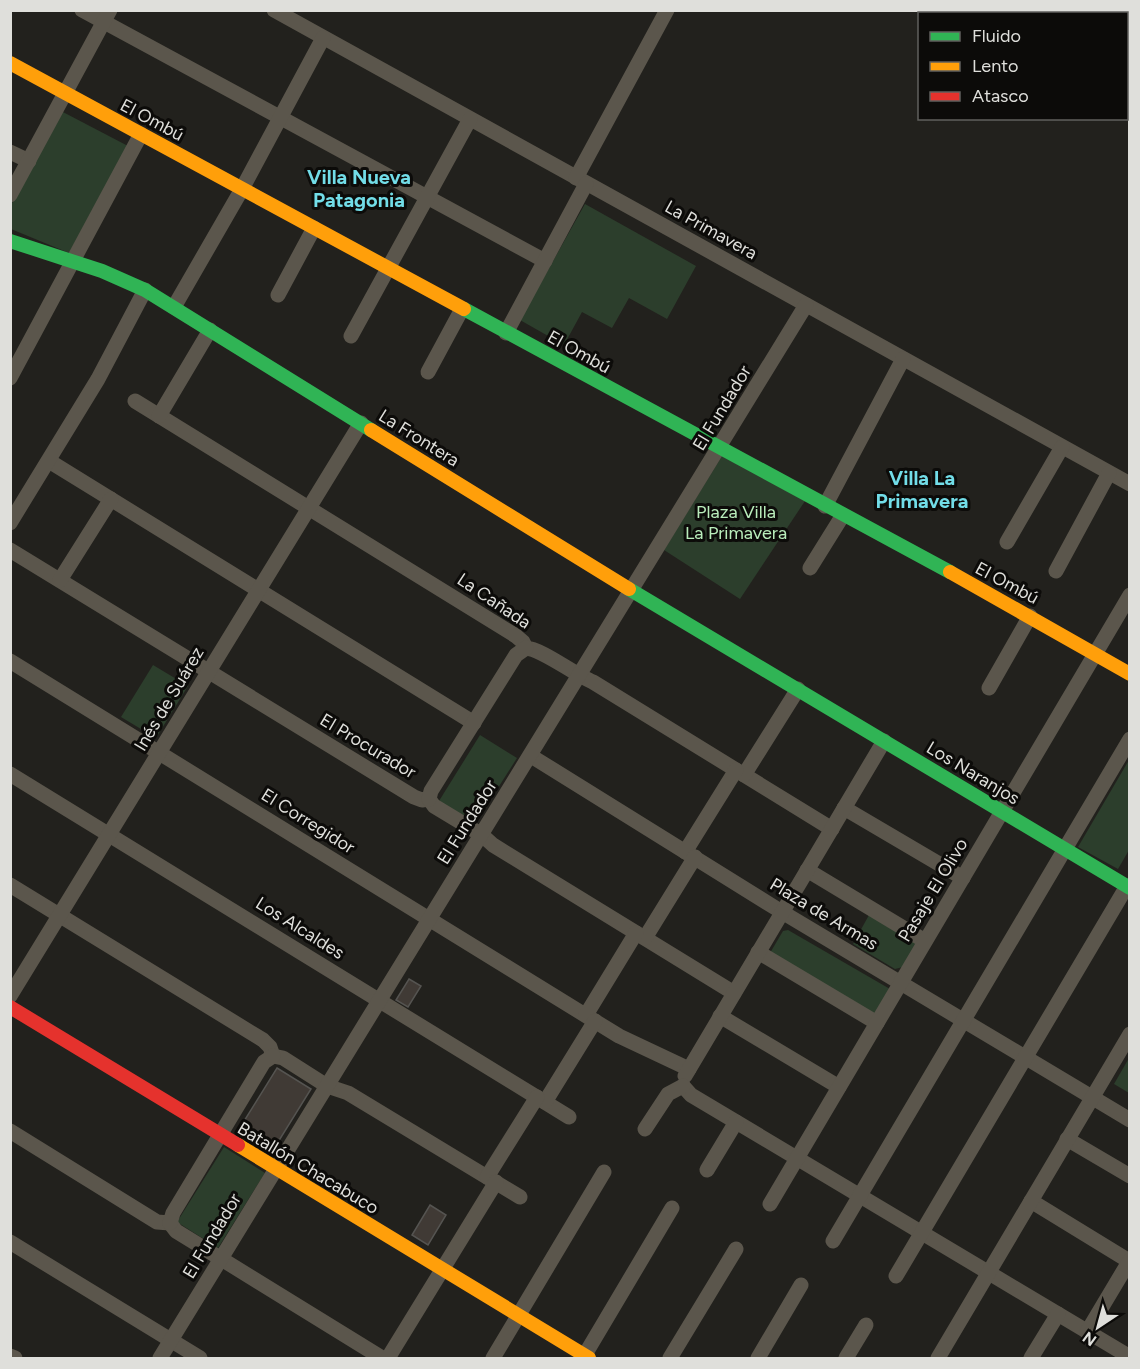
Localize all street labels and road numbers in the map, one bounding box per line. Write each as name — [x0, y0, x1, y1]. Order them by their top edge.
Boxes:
street label: El Ombú — [116, 94, 188, 146]
street label: La Primavera — [661, 196, 761, 264]
street label: El Ombú — [544, 326, 614, 378]
street label: El Fundador — [688, 361, 756, 455]
street label: La Frontera — [375, 405, 463, 471]
street label: El Ombú — [971, 557, 1043, 609]
street label: La Cañada — [453, 568, 535, 634]
street label: Inés de Suárez — [129, 643, 209, 755]
street label: El Procurador — [316, 709, 420, 783]
street label: Los Naranjos — [922, 737, 1024, 809]
street label: El Fundador — [432, 776, 502, 868]
street label: El Corregidor — [257, 784, 359, 858]
street label: Pasaje El Olivo — [893, 834, 973, 946]
street label: Plaza de Armas — [766, 873, 882, 955]
street label: Los Alcaldes — [252, 892, 348, 964]
street label: Batallón Chacabuco — [233, 1117, 383, 1219]
street label: El Fundador — [178, 1189, 246, 1283]

